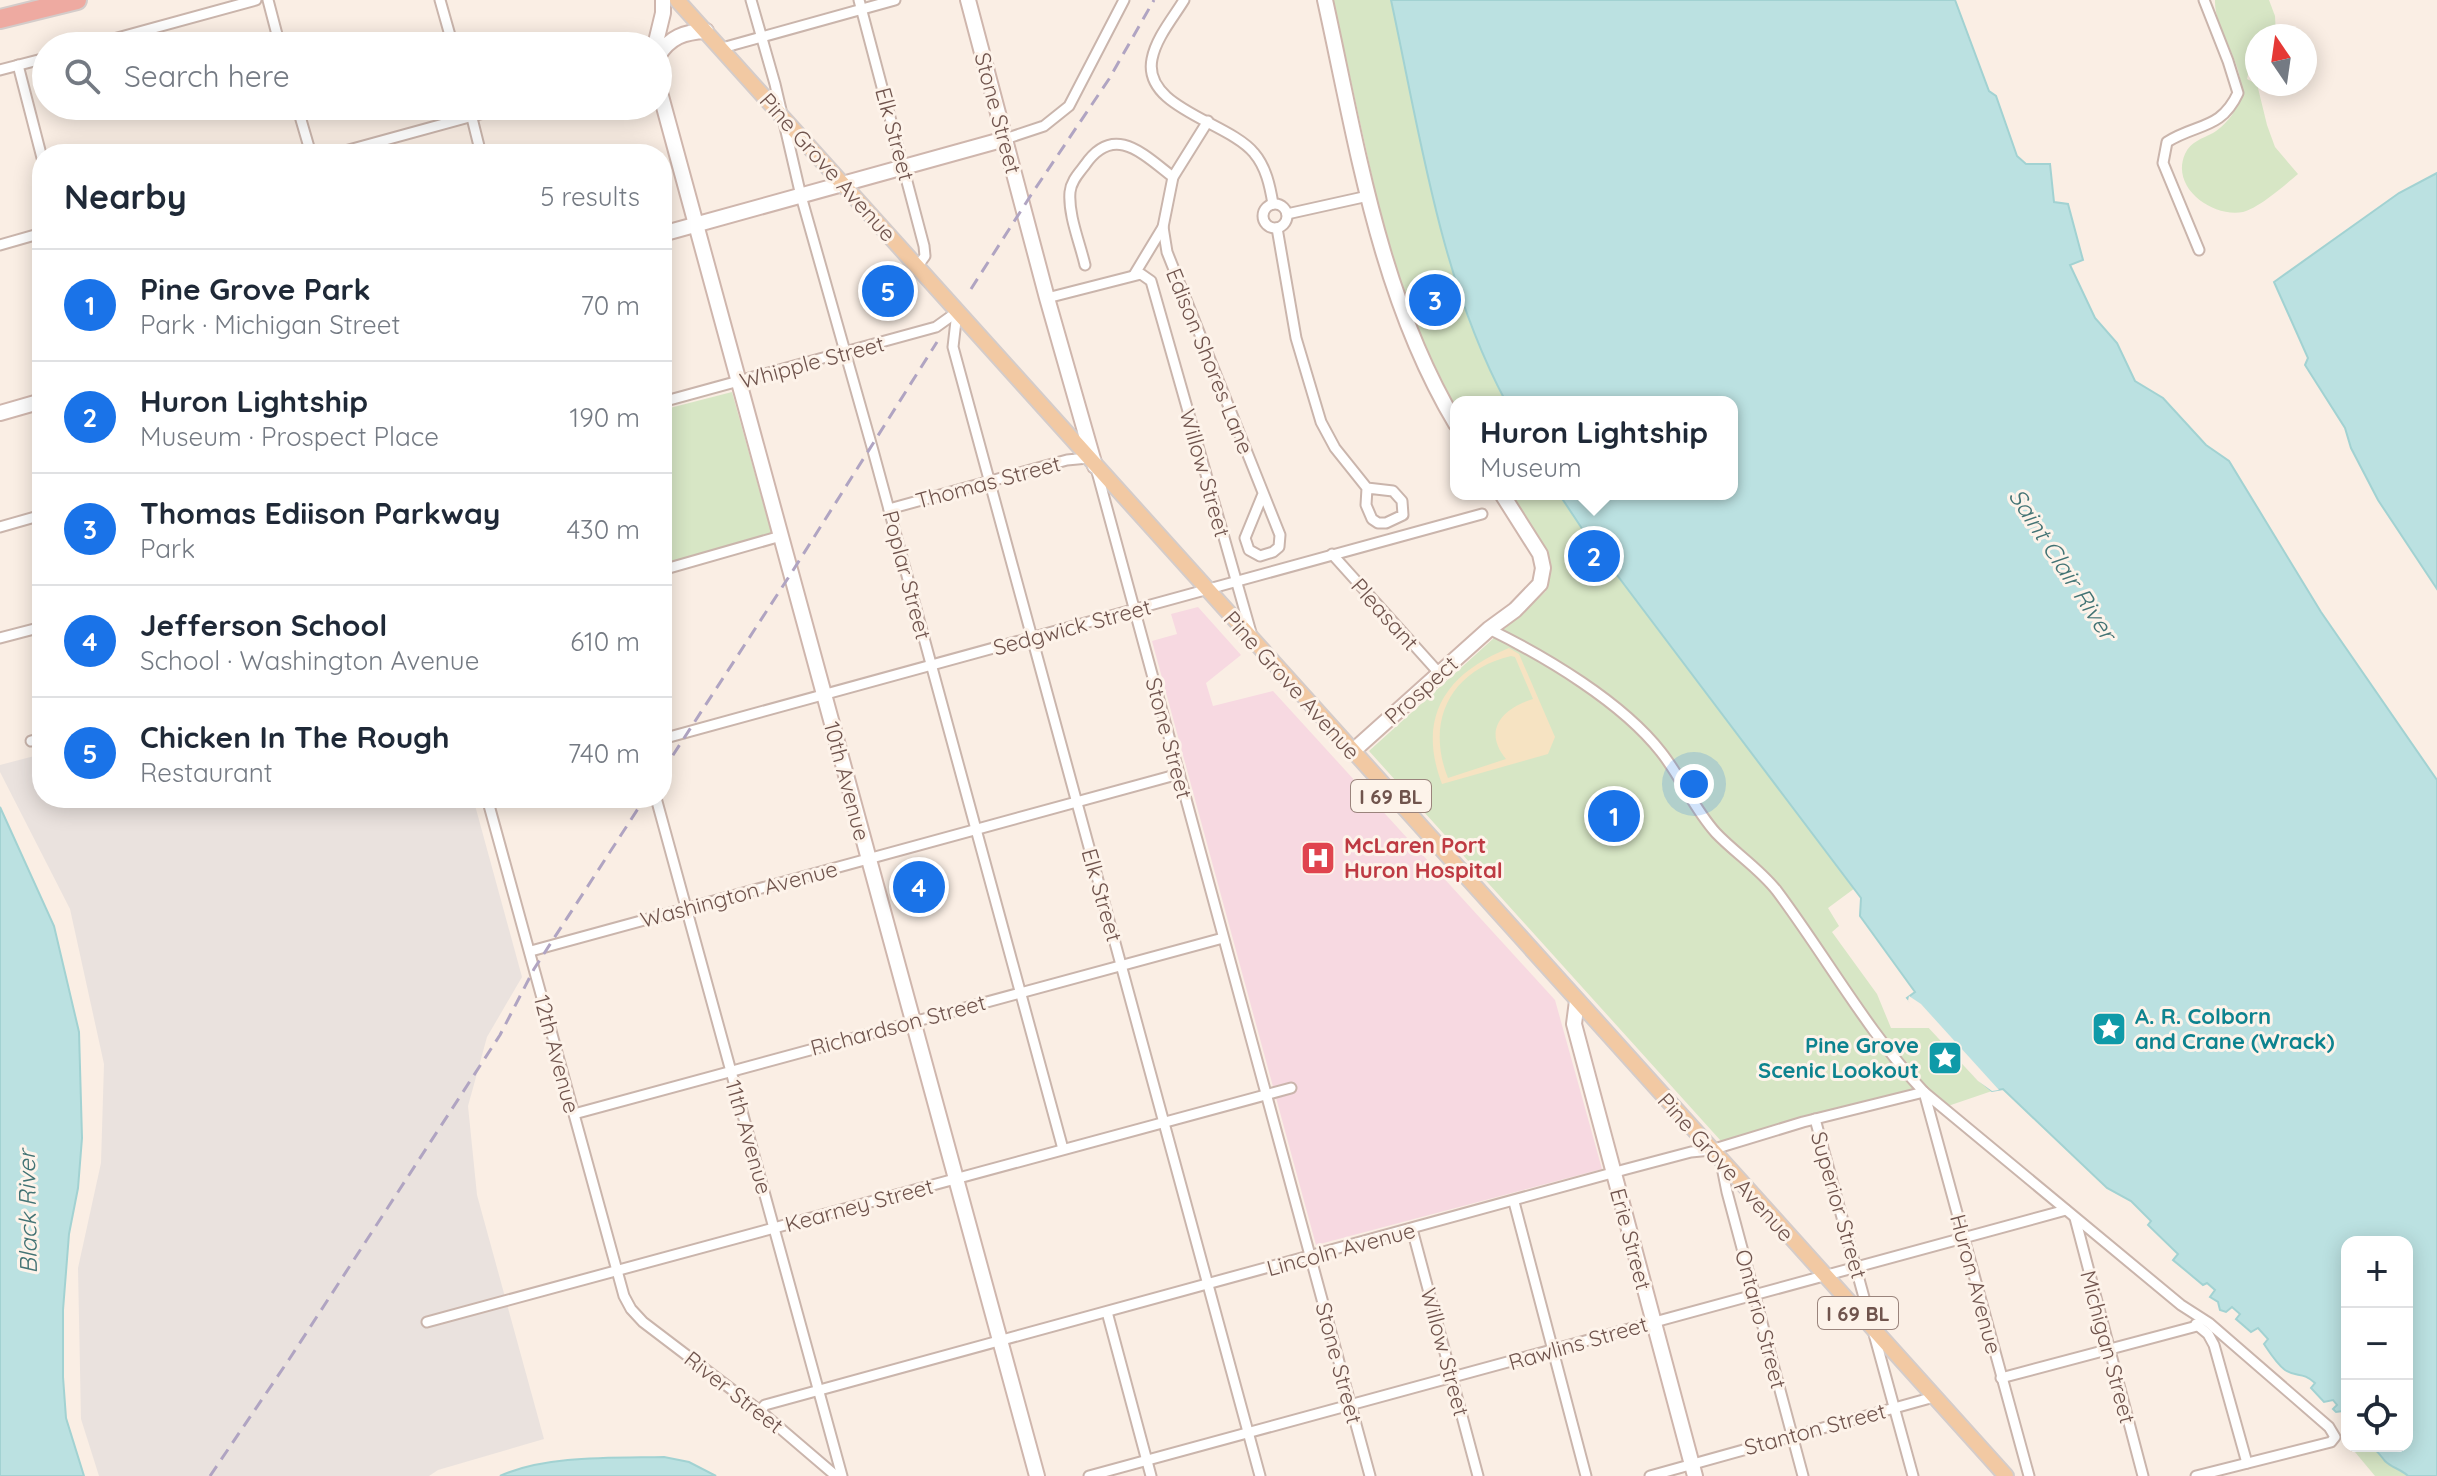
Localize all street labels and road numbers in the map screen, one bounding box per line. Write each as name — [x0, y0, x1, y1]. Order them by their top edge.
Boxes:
street label: Stone Street — [968, 49, 1028, 177]
street label: Elk Street — [869, 84, 921, 184]
street label: Pine Grove Avenue — [754, 87, 902, 247]
street label: Edison Shores Lane — [1160, 264, 1260, 458]
street label: Whipple Street — [737, 329, 887, 395]
street label: Willow Street — [1173, 406, 1237, 540]
street label: Thomas Street — [912, 449, 1064, 515]
street label: Poplar Street — [876, 507, 938, 643]
street label: Pleasant — [1345, 572, 1425, 656]
street label: Sedgwick Street — [990, 592, 1154, 662]
street label: Pine Grove Avenue — [1218, 605, 1366, 765]
street label: Prospect — [1378, 650, 1464, 730]
street label: Stone Street — [1139, 674, 1199, 802]
street label: 10th Avenue — [818, 718, 876, 844]
road number: I 69 BL — [1351, 780, 1431, 812]
street label: Elk Street — [1075, 845, 1129, 945]
street label: Washington Avenue — [637, 854, 841, 934]
street label: Richardson Street — [807, 988, 989, 1062]
street label: 12th Avenue — [528, 992, 586, 1116]
street label: 11th Avenue — [719, 1077, 779, 1197]
street label: Pine Grove Avenue — [1652, 1087, 1800, 1247]
street label: Superior Street — [1805, 1128, 1873, 1282]
street label: Kearney Street — [782, 1172, 936, 1238]
street label: Erie Street — [1604, 1185, 1658, 1293]
street label: Huron Avenue — [1944, 1211, 2008, 1357]
street label: Lincoln Avenue — [1264, 1216, 1418, 1282]
street label: Ontario Street — [1729, 1246, 1793, 1392]
street label: Michigan Street — [2074, 1267, 2142, 1427]
street label: Willow Street — [1414, 1285, 1476, 1419]
road number: I 69 BL — [1818, 1297, 1898, 1329]
street label: Stone Street — [1309, 1299, 1369, 1427]
street label: Rawlins Street — [1505, 1310, 1651, 1376]
street label: River Street — [679, 1345, 789, 1439]
street label: Stanton Street — [1741, 1397, 1889, 1461]

